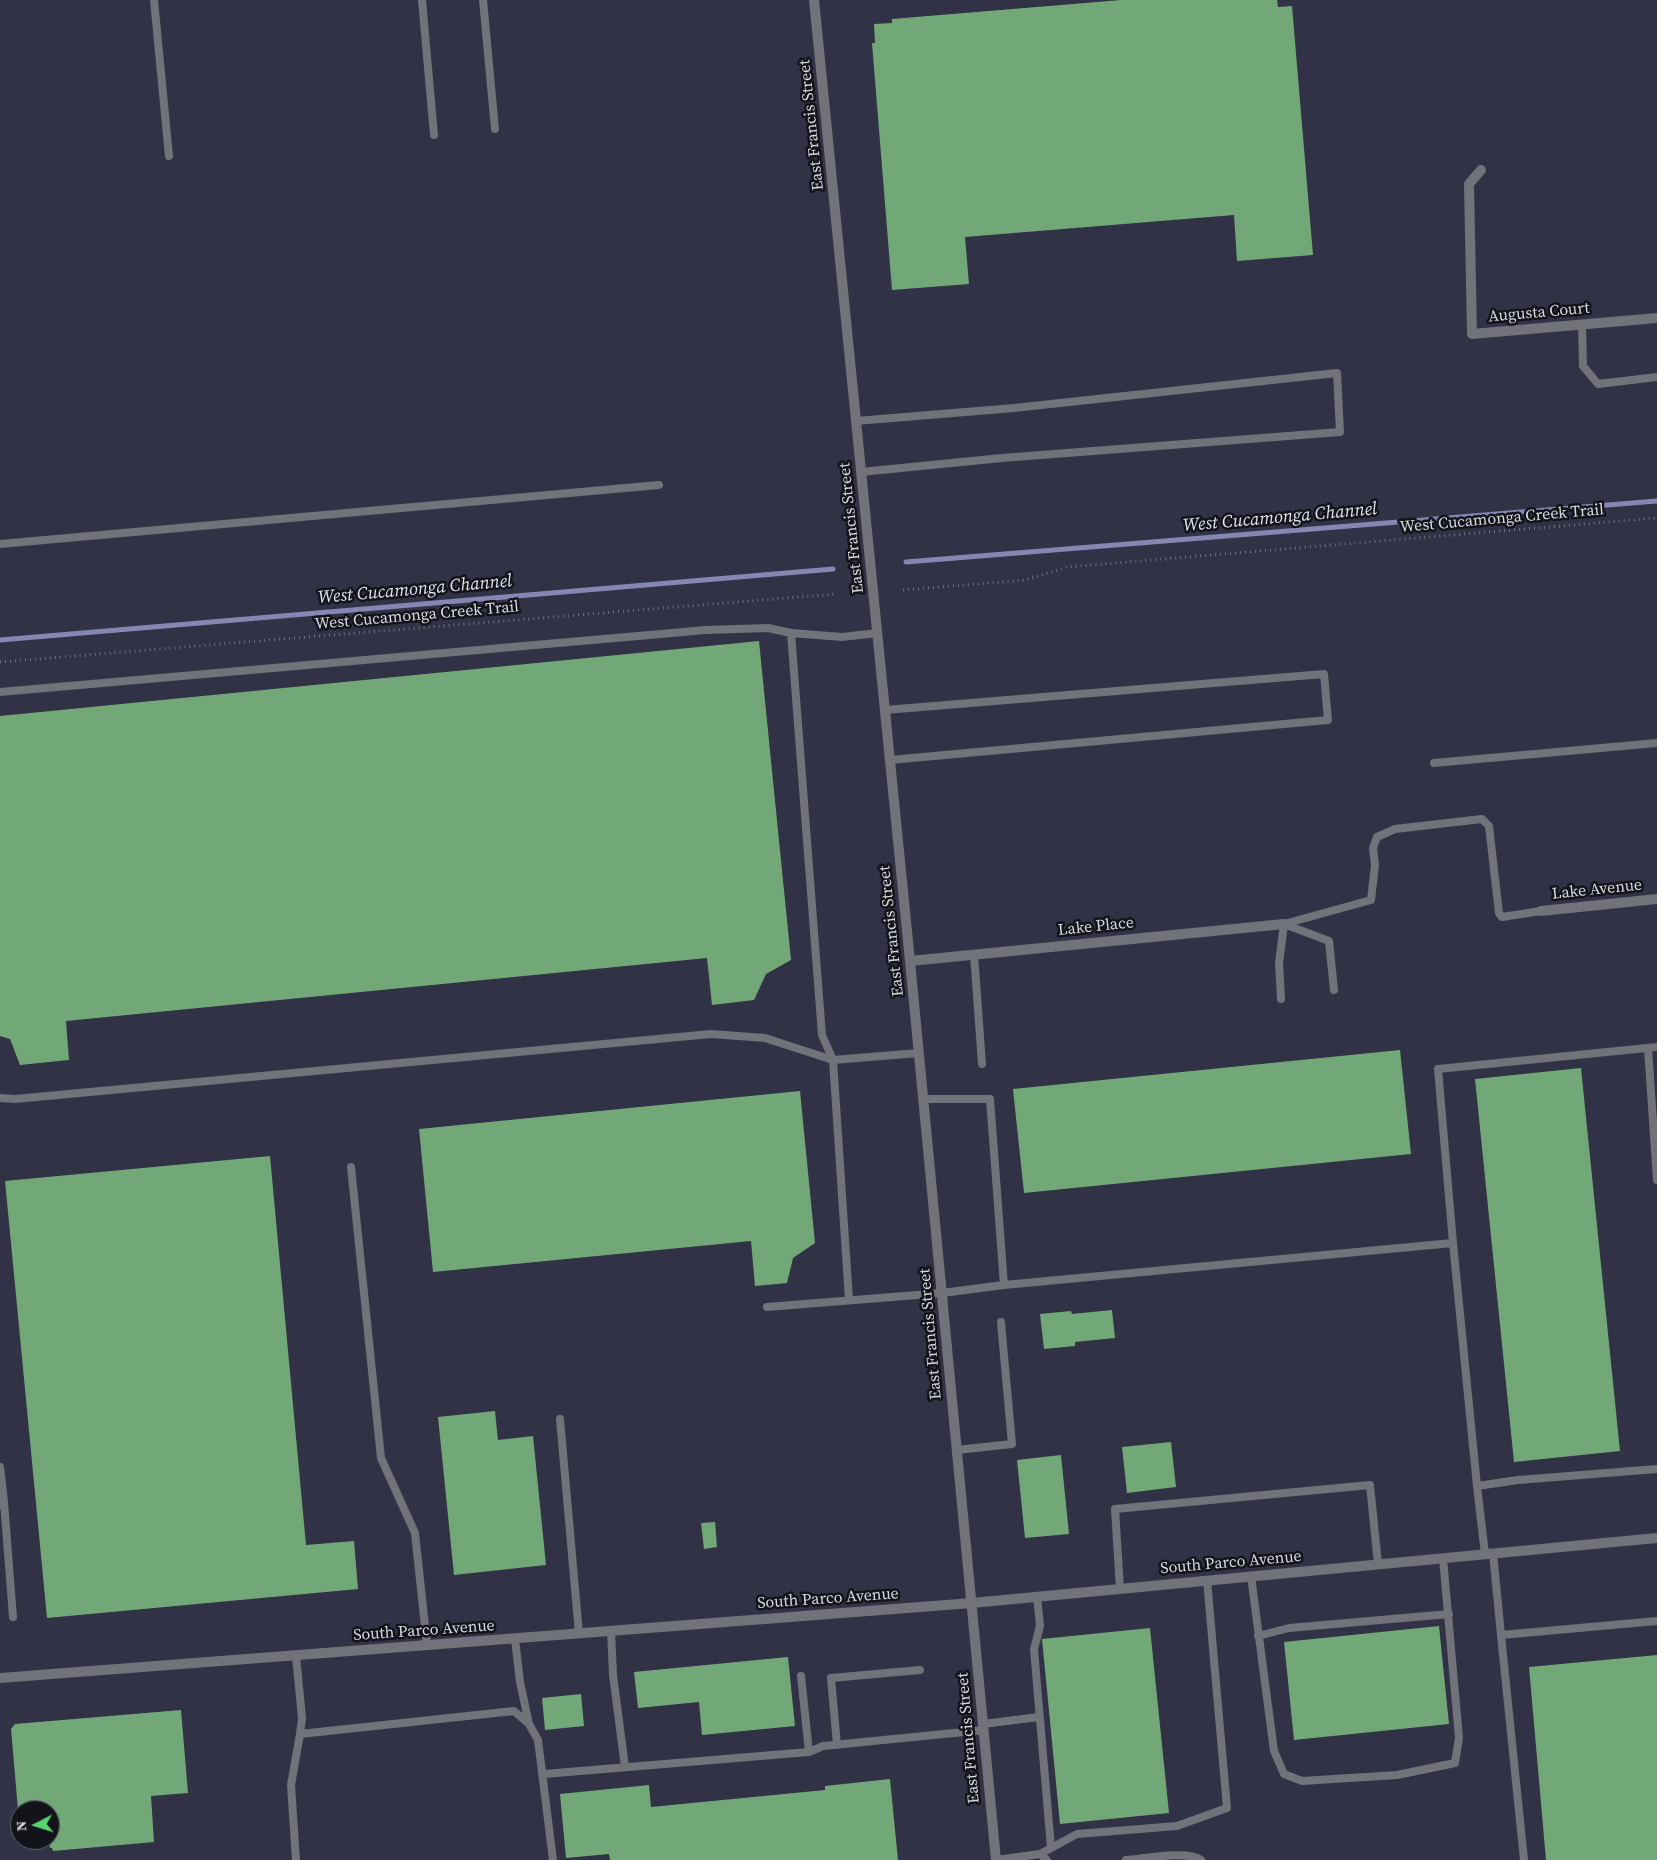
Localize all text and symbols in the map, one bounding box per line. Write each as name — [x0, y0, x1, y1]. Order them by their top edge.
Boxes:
street label: East Francis Street — [796, 59, 828, 191]
street label: Augusta Court — [1488, 299, 1590, 327]
street label: East Francis Street — [836, 462, 868, 594]
water label: West Cucamonga Channel — [1182, 499, 1378, 537]
street label: West Cucamonga Creek Trail — [1399, 501, 1605, 537]
water label: West Cucamonga Channel — [317, 571, 513, 609]
street label: West Cucamonga Creek Trail — [314, 598, 520, 634]
street label: East Francis Street — [876, 865, 908, 997]
street label: Lake Avenue — [1551, 876, 1643, 904]
street label: Lake Place — [1057, 913, 1135, 941]
street label: East Francis Street — [916, 1268, 946, 1400]
street label: South Parco Avenue — [1160, 1547, 1302, 1579]
street label: South Parco Avenue — [757, 1584, 899, 1614]
street label: South Parco Avenue — [353, 1616, 495, 1646]
street label: East Francis Street — [954, 1672, 984, 1804]
north arrow — [10, 1800, 60, 1850]
text: N — [11, 1820, 31, 1832]

